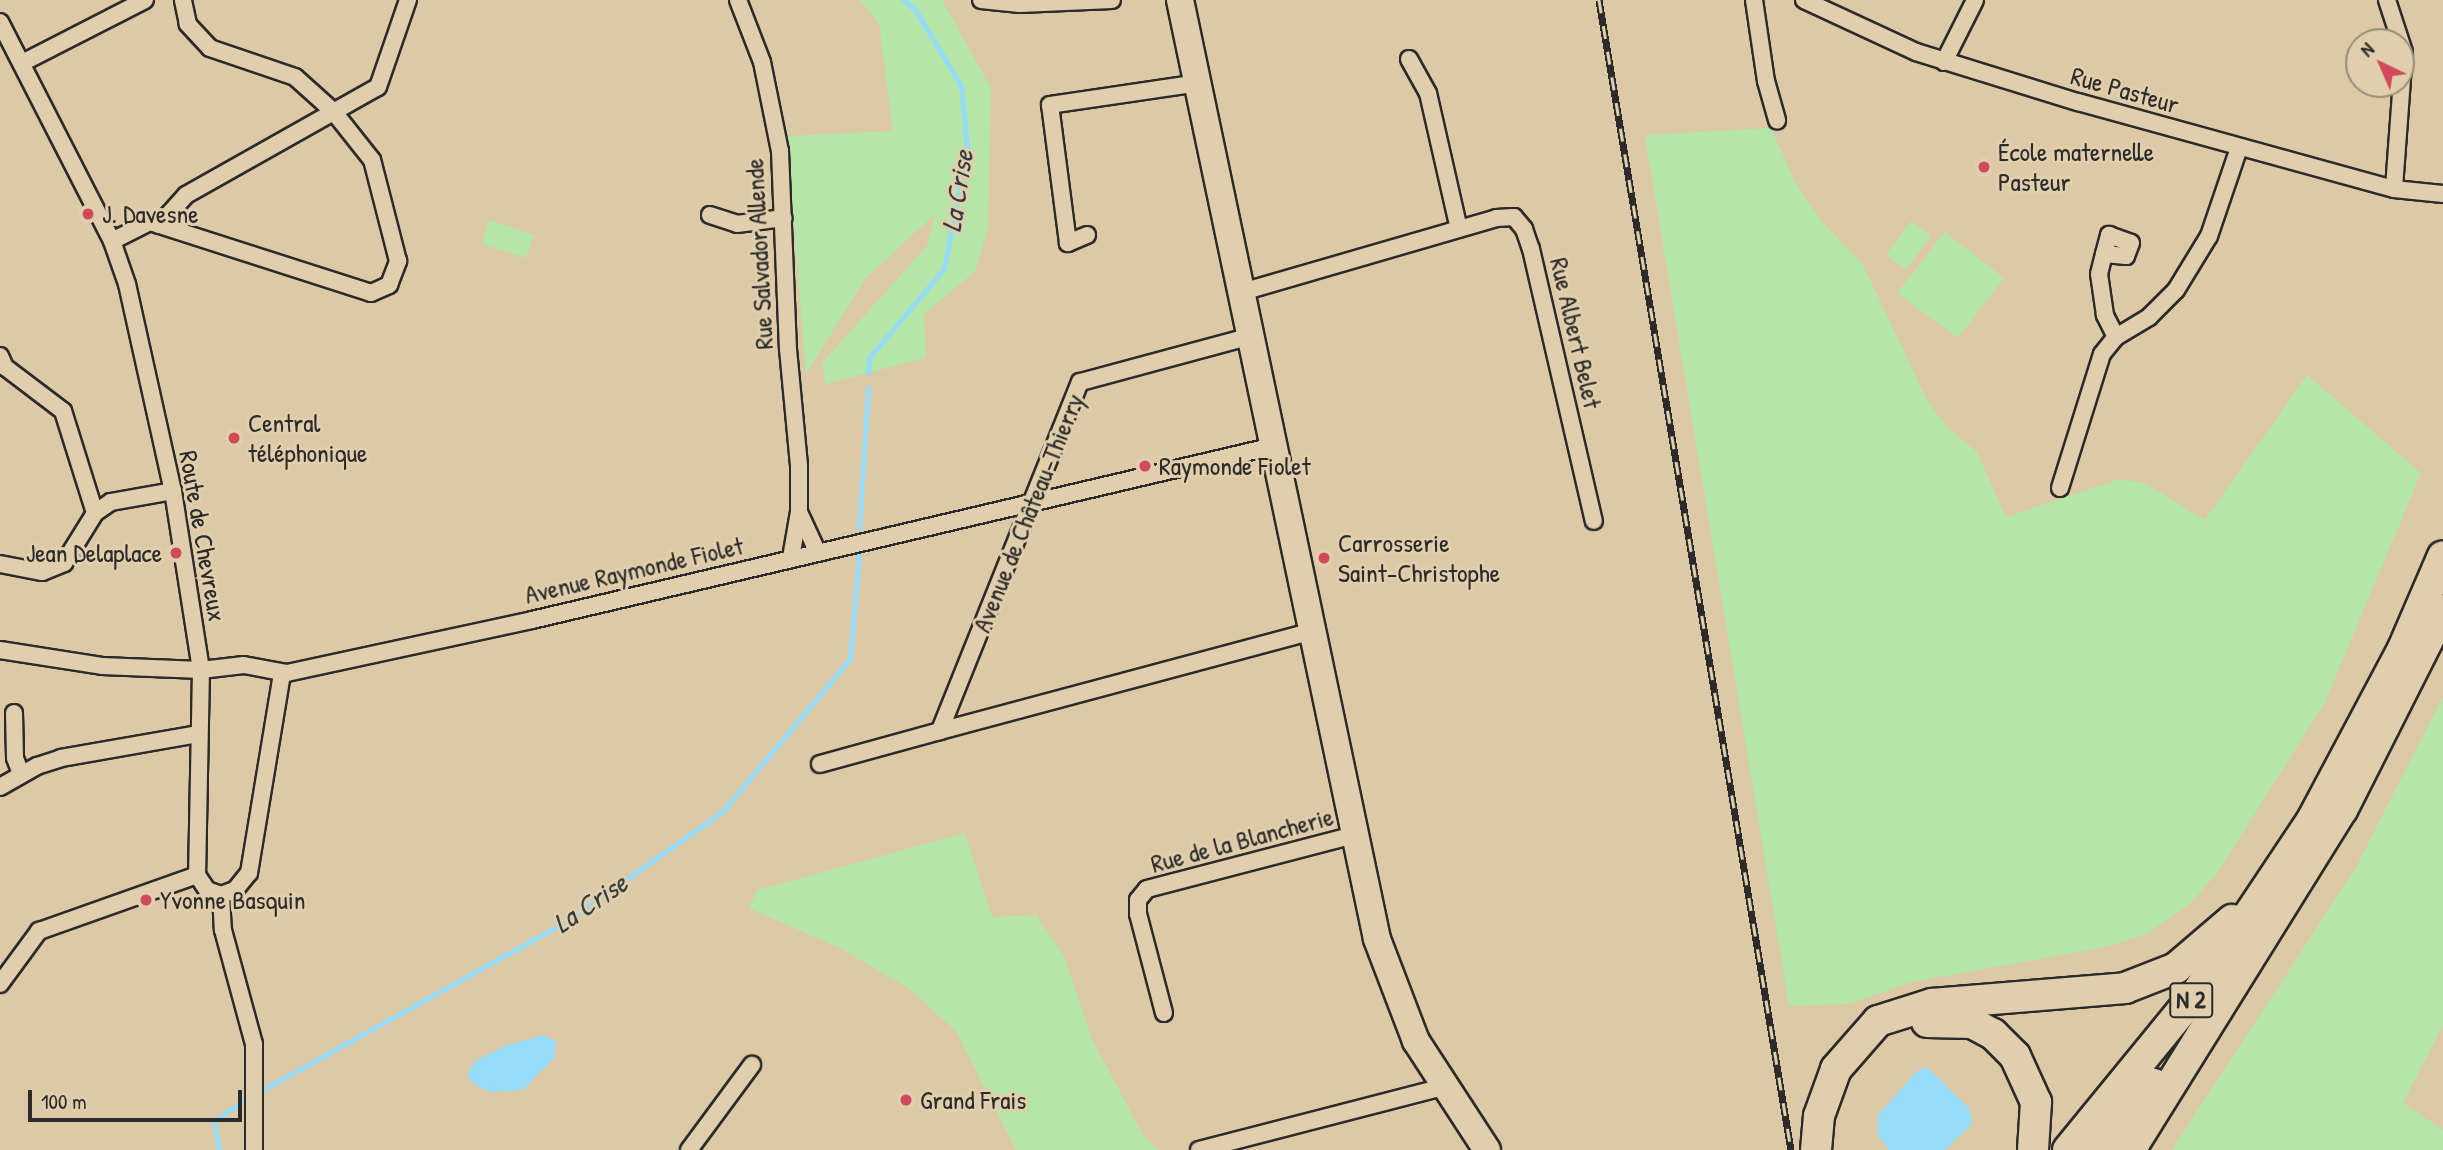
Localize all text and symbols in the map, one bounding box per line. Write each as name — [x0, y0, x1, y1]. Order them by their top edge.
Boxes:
north arrow — [2345, 28, 2415, 98]
text: N — [2354, 36, 2379, 62]
street label: Rue Pasteur — [2067, 60, 2183, 120]
place label: École maternelle Pasteur — [1998, 136, 2154, 198]
water label: La Crise — [934, 148, 980, 234]
street label: Rue Salvador Allende — [738, 158, 780, 350]
marker: École maternelle Pasteur — [1976, 159, 1992, 175]
place label: J. Davesne — [102, 198, 199, 230]
marker: J. Davesne — [80, 206, 96, 222]
street label: Rue Albert Belet — [1543, 255, 1609, 411]
street label: Avenue de Château-Thierry — [966, 389, 1090, 637]
place label: Central téléphonique — [248, 407, 367, 468]
marker: Central téléphonique — [226, 430, 242, 446]
street label: Route de Chevreux — [173, 448, 233, 624]
place label: Raymonde Fiolet — [1159, 450, 1311, 482]
marker: Raymonde Fiolet — [1137, 458, 1153, 474]
place label: Carrosserie Saint-Christophe — [1338, 527, 1500, 588]
street label: Avenue Raymonde Fiolet — [522, 530, 746, 610]
place label: Jean Delaplace — [26, 537, 162, 569]
marker: Jean Delaplace — [168, 545, 184, 561]
marker: Carrosserie Saint-Christophe — [1316, 550, 1332, 566]
street label: Rue de la Blancherie — [1147, 801, 1337, 879]
water label: La Crise — [547, 866, 633, 940]
place label: Yvonne Basquin — [160, 884, 306, 916]
marker: Yvonne Basquin — [138, 892, 154, 908]
road number: N 2 — [2168, 980, 2214, 1020]
scale bar — [32, 1076, 245, 1120]
place label: Grand Frais — [920, 1084, 1026, 1116]
text: 100 m — [41, 1087, 87, 1116]
marker: Grand Frais — [898, 1092, 914, 1108]

